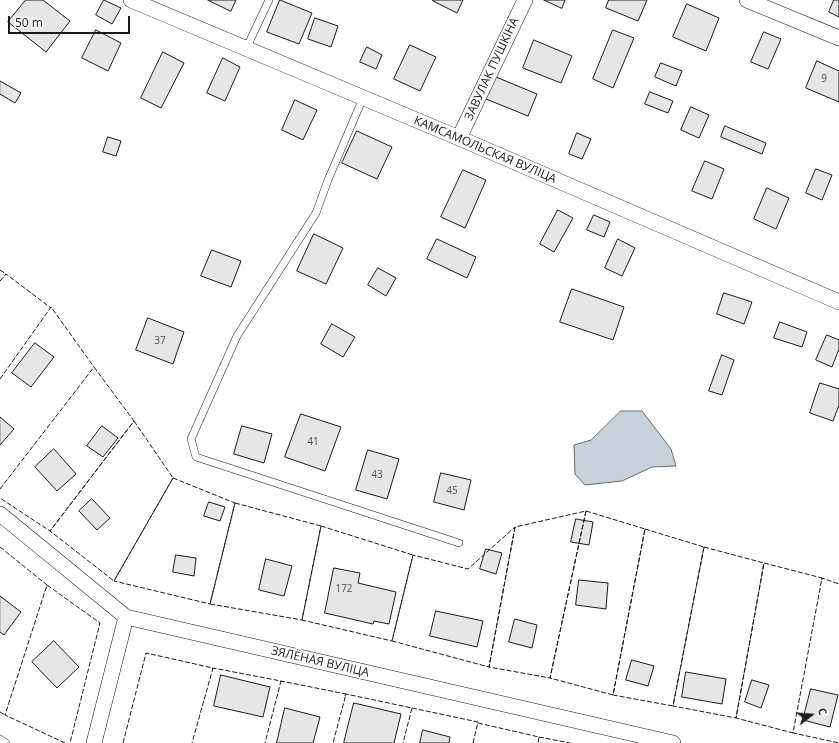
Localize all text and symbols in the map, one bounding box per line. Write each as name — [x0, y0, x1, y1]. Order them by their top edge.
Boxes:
scale bar — [10, 8, 132, 34]
text: 50 m — [15, 14, 43, 31]
street label: ЗАВУЛАК ПУШКІНА — [462, 15, 522, 123]
house number: 9 — [821, 73, 827, 85]
street label: КАМСАМОЛЬСКАЯ ВУЛІЦА — [412, 113, 558, 187]
house number: 37 — [154, 335, 166, 347]
house number: 41 — [307, 436, 319, 448]
house number: 43 — [371, 469, 383, 481]
house number: 45 — [446, 485, 458, 497]
house number: 172 — [335, 583, 353, 595]
street label: ЗЯЛЁНАЯ ВУЛІЦА — [270, 644, 370, 680]
north arrow — [791, 695, 831, 735]
text: С — [815, 706, 831, 717]

